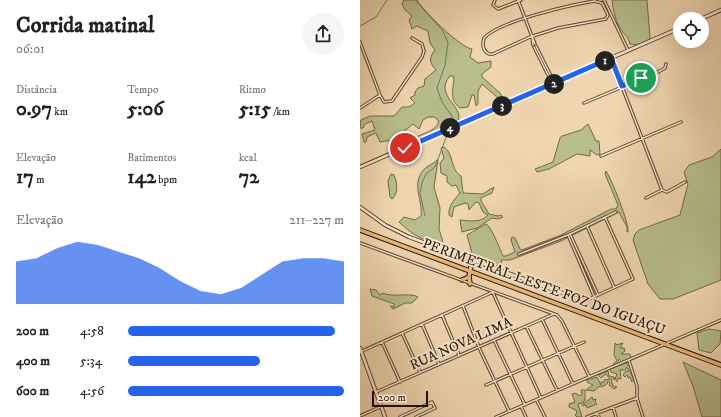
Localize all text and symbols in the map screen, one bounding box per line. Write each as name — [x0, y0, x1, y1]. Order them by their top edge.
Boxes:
text: Corrida matinal — [16, 12, 154, 39]
map controls — [673, 12, 709, 48]
button: locate — [673, 12, 709, 48]
button: share — [302, 13, 344, 55]
text: 06:01 — [16, 41, 45, 57]
pin: 1 — [595, 51, 615, 71]
text: 1 — [603, 54, 607, 68]
pin — [624, 61, 658, 95]
icon: arrive — [630, 67, 652, 89]
pin: 2 — [544, 74, 564, 94]
text: 2 — [551, 77, 557, 91]
text: Distância — [16, 83, 57, 97]
text: Tempo — [127, 83, 158, 97]
text: Ritmo — [239, 83, 266, 97]
pin: 3 — [492, 96, 512, 116]
text: 0.97 — [16, 97, 52, 122]
text: 5:06 — [127, 97, 164, 122]
text: 5:15 — [239, 97, 271, 122]
text: 3 — [500, 99, 504, 113]
text: km — [52, 105, 68, 119]
text: /km — [271, 105, 290, 119]
pin: 4 — [440, 118, 460, 138]
text: 4 — [447, 121, 453, 135]
pin — [388, 131, 422, 165]
icon: check — [394, 137, 416, 159]
text: Elevação — [16, 151, 56, 165]
text: Batimentos — [127, 151, 176, 165]
text: kcal — [239, 151, 257, 165]
text: 17 — [16, 165, 34, 190]
text: 142 — [127, 165, 156, 190]
text: 72 — [239, 165, 259, 190]
text: m — [34, 173, 45, 187]
text: bpm — [156, 173, 177, 187]
text: Elevação — [16, 212, 63, 228]
text: 211–227 m — [289, 212, 344, 228]
street label: PERIMETRAL LESTE FOZ DO IGUAÇU — [420, 235, 668, 340]
street label: RUA NOVA LIMA — [407, 313, 516, 375]
text: 200 m — [16, 323, 49, 339]
text: 4:58 — [80, 323, 104, 339]
text: 400 m — [16, 353, 50, 369]
text: 5:34 — [80, 353, 102, 369]
text: 600 m — [16, 383, 49, 399]
text: 4:56 — [80, 383, 104, 399]
scale bar — [372, 389, 428, 408]
text: 200 m — [378, 391, 406, 405]

